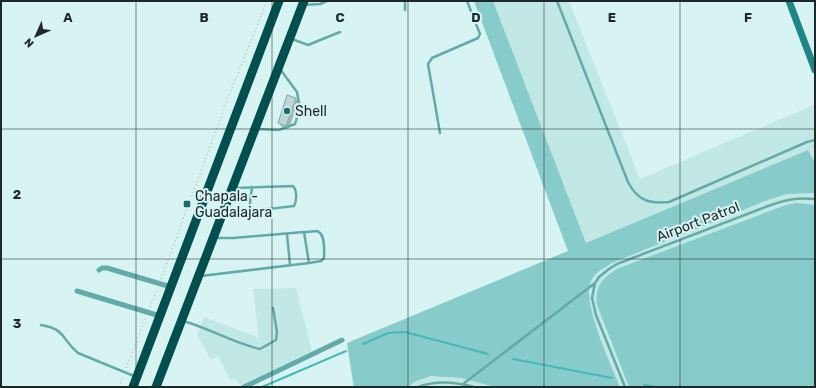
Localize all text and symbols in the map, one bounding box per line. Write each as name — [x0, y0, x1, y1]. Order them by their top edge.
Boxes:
text: A — [63, 10, 73, 25]
text: B — [199, 10, 209, 25]
text: C — [335, 10, 345, 25]
text: D — [471, 10, 481, 25]
text: E — [608, 10, 616, 25]
text: F — [744, 10, 752, 25]
north arrow — [16, 16, 56, 56]
text: N — [22, 35, 37, 50]
place label: Shell — [295, 103, 327, 120]
marker: Shell — [282, 106, 292, 116]
text: 2 — [13, 187, 21, 202]
place label: Chapala - Guadalajara — [195, 188, 272, 221]
street label: Airport Patrol — [654, 198, 742, 246]
marker: Chapala - Guadalajara — [182, 199, 192, 209]
text: 3 — [13, 316, 22, 331]

